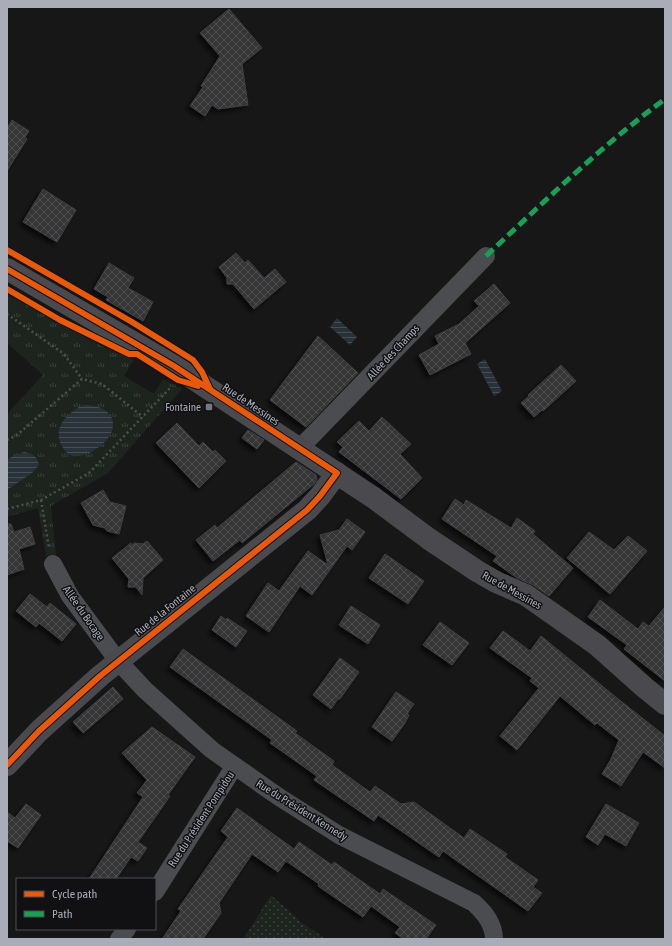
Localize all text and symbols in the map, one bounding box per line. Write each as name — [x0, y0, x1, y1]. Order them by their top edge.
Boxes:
street label: Allée des Champs — [365, 322, 422, 382]
street label: Rue de Messines — [220, 381, 282, 427]
place label: Fontaine — [165, 401, 201, 413]
marker: Fontaine — [204, 402, 214, 412]
street label: Rue de Messines — [480, 569, 544, 611]
street label: Rue de la Fontaine — [132, 582, 198, 638]
street label: Allée du Bocage — [61, 583, 107, 643]
street label: Rue du Président Pompidou — [166, 769, 236, 869]
street label: Rue du Président Kennedy — [254, 777, 350, 843]
legend — [16, 878, 156, 930]
text: Cycle path — [52, 887, 97, 901]
text: Path — [52, 907, 73, 921]

